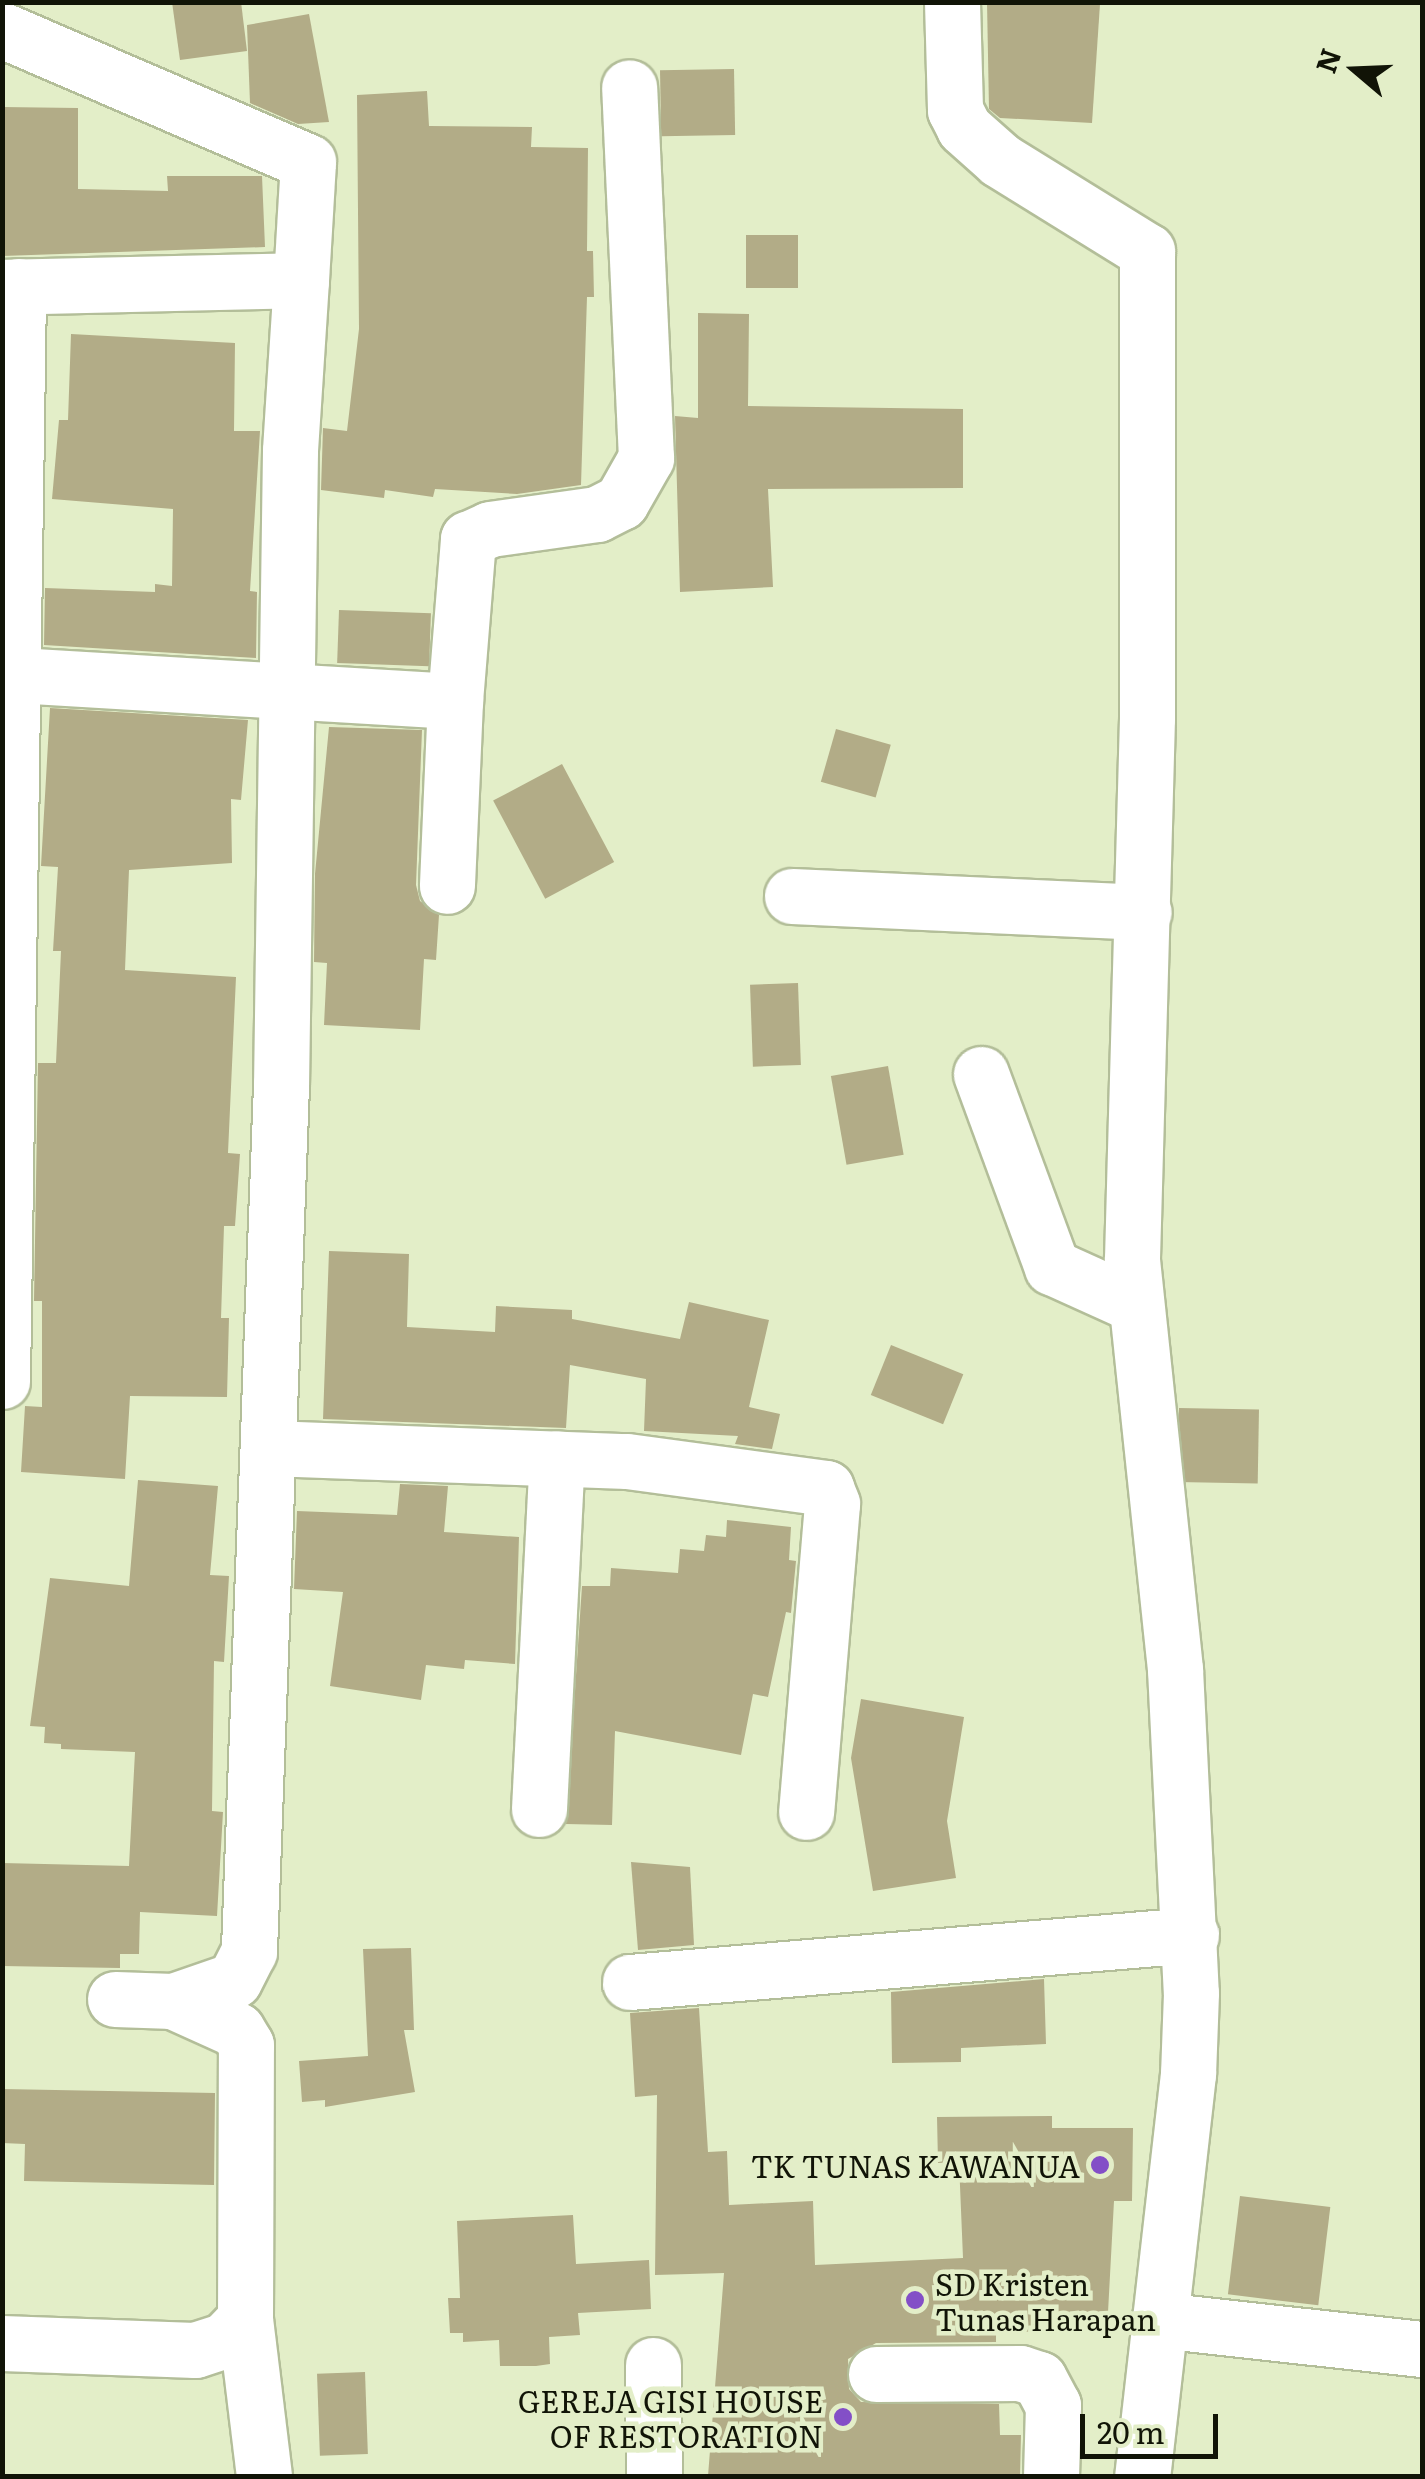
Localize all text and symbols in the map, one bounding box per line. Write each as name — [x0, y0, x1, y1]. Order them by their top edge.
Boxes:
north arrow — [1305, 20, 1405, 120]
text: N — [1303, 42, 1350, 78]
place label: TK TUNAS KAWANUA — [751, 2147, 1080, 2183]
marker: TK TUNAS KAWANUA — [1089, 2154, 1111, 2176]
place label: SD Kristen Tunas Harapan — [935, 2265, 1156, 2336]
marker: SD Kristen Tunas Harapan — [904, 2289, 926, 2311]
place label: GEREJA GISI HOUSE OF RESTORATION — [518, 2382, 823, 2452]
scale bar — [1085, 2394, 1222, 2456]
marker: GEREJA GISI HOUSE OF RESTORATION — [832, 2406, 854, 2428]
text: 20 m — [1097, 2409, 1165, 2453]

